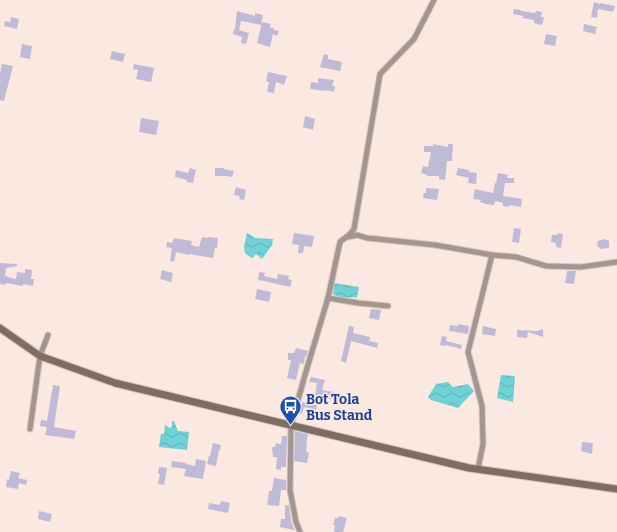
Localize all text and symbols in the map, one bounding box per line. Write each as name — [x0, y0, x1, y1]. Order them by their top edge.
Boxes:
place label: Bot Tola Bus Stand — [306, 391, 373, 424]
bus stop icon: Bot Tola Bus Stand — [278, 394, 304, 427]

